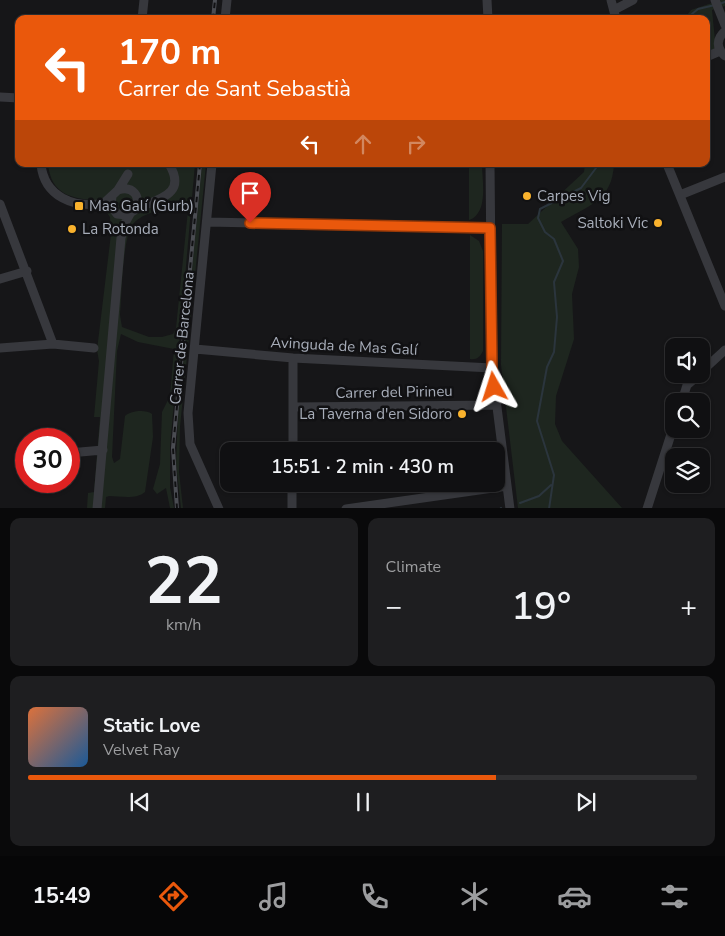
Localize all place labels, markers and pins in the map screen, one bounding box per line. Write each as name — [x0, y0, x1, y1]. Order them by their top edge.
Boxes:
pin — [229, 172, 271, 223]
place label: Carpes Vig — [537, 186, 611, 206]
marker: Carpes Vig — [521, 190, 533, 202]
place label: Mas Galí (Gurb) — [89, 196, 194, 216]
marker: Mas Galí (Gurb) — [73, 200, 85, 212]
place label: Saltoki Vic — [577, 213, 648, 233]
marker: Saltoki Vic — [652, 217, 664, 229]
place label: La Rotonda — [82, 219, 159, 239]
marker: La Rotonda — [66, 223, 78, 235]
place label: La Taverna d'en Sidoro — [299, 404, 452, 424]
marker: La Taverna d'en Sidoro — [456, 408, 468, 420]

